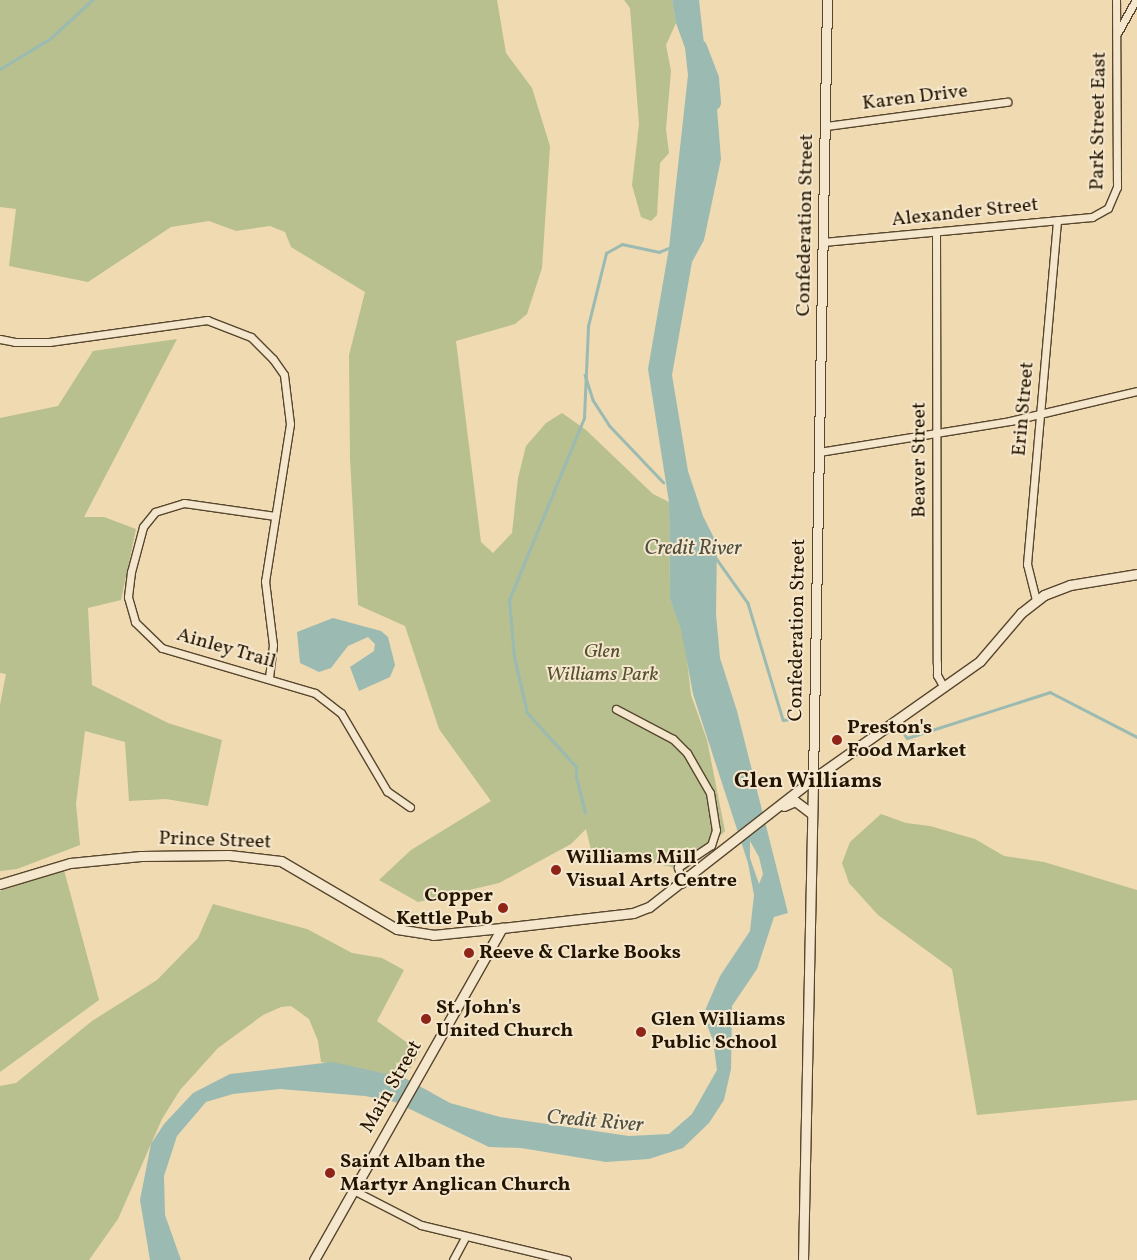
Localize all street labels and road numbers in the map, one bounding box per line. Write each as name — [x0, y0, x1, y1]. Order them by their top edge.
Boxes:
street label: Park Street East — [1086, 51, 1112, 191]
street label: Karen Drive — [861, 80, 969, 116]
street label: Confederation Street — [792, 133, 820, 317]
street label: Alexander Street — [890, 193, 1040, 233]
street label: Erin Street — [1008, 361, 1040, 457]
street label: Beaver Street — [908, 402, 932, 518]
street label: Confederation Street — [784, 538, 812, 722]
street label: Ainley Trail — [173, 623, 279, 675]
street label: Prince Street — [158, 827, 272, 855]
street label: Main Street — [356, 1036, 428, 1138]

